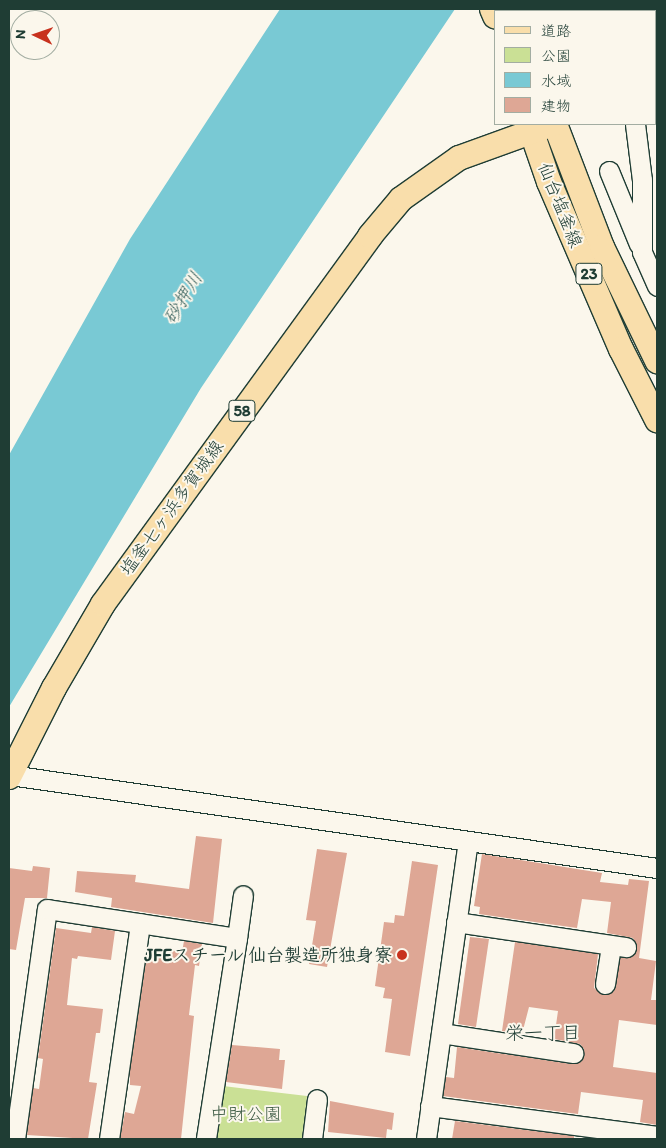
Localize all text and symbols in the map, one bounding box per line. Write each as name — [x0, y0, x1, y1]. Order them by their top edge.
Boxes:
north arrow — [10, 10, 60, 60]
legend — [493, 10, 656, 125]
text: 道路 — [541, 22, 571, 40]
text: N — [12, 29, 29, 39]
text: 公園 — [541, 47, 571, 65]
text: 水域 — [541, 72, 571, 90]
text: 建物 — [541, 97, 571, 115]
street label: 仙台塩釜線 — [533, 159, 587, 251]
road number: 23 — [575, 260, 603, 288]
water label: 砂押川 — [159, 268, 207, 328]
road number: 58 — [228, 398, 256, 424]
street label: 塩釜七ヶ浜多賀城線 — [116, 436, 228, 580]
place label: JFEスチール 仙台製造所独身寮 — [144, 944, 392, 966]
marker: JFEスチール 仙台製造所独身寮 — [396, 949, 408, 961]
district label: 栄一丁目 — [505, 1022, 581, 1044]
park label: 中財公園 — [210, 1103, 282, 1125]

